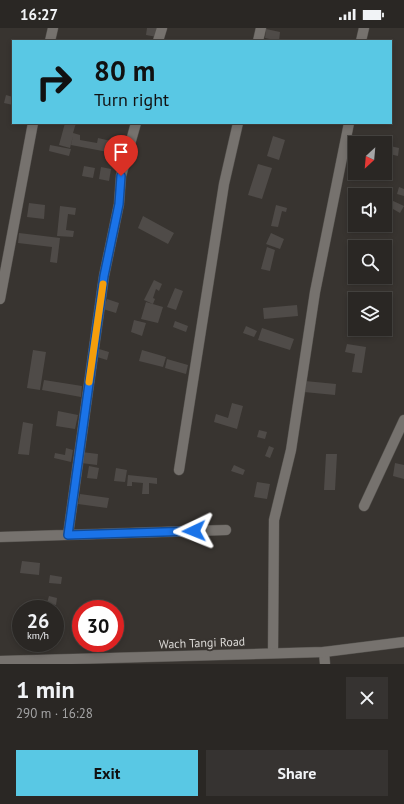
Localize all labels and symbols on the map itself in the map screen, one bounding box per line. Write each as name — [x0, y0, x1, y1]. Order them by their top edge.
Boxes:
pin — [104, 135, 138, 176]
north arrow — [348, 136, 392, 180]
position arrow — [173, 510, 215, 552]
speed limit sign: 30 — [72, 600, 124, 652]
street label: Wach Tangi Road — [159, 633, 245, 652]

